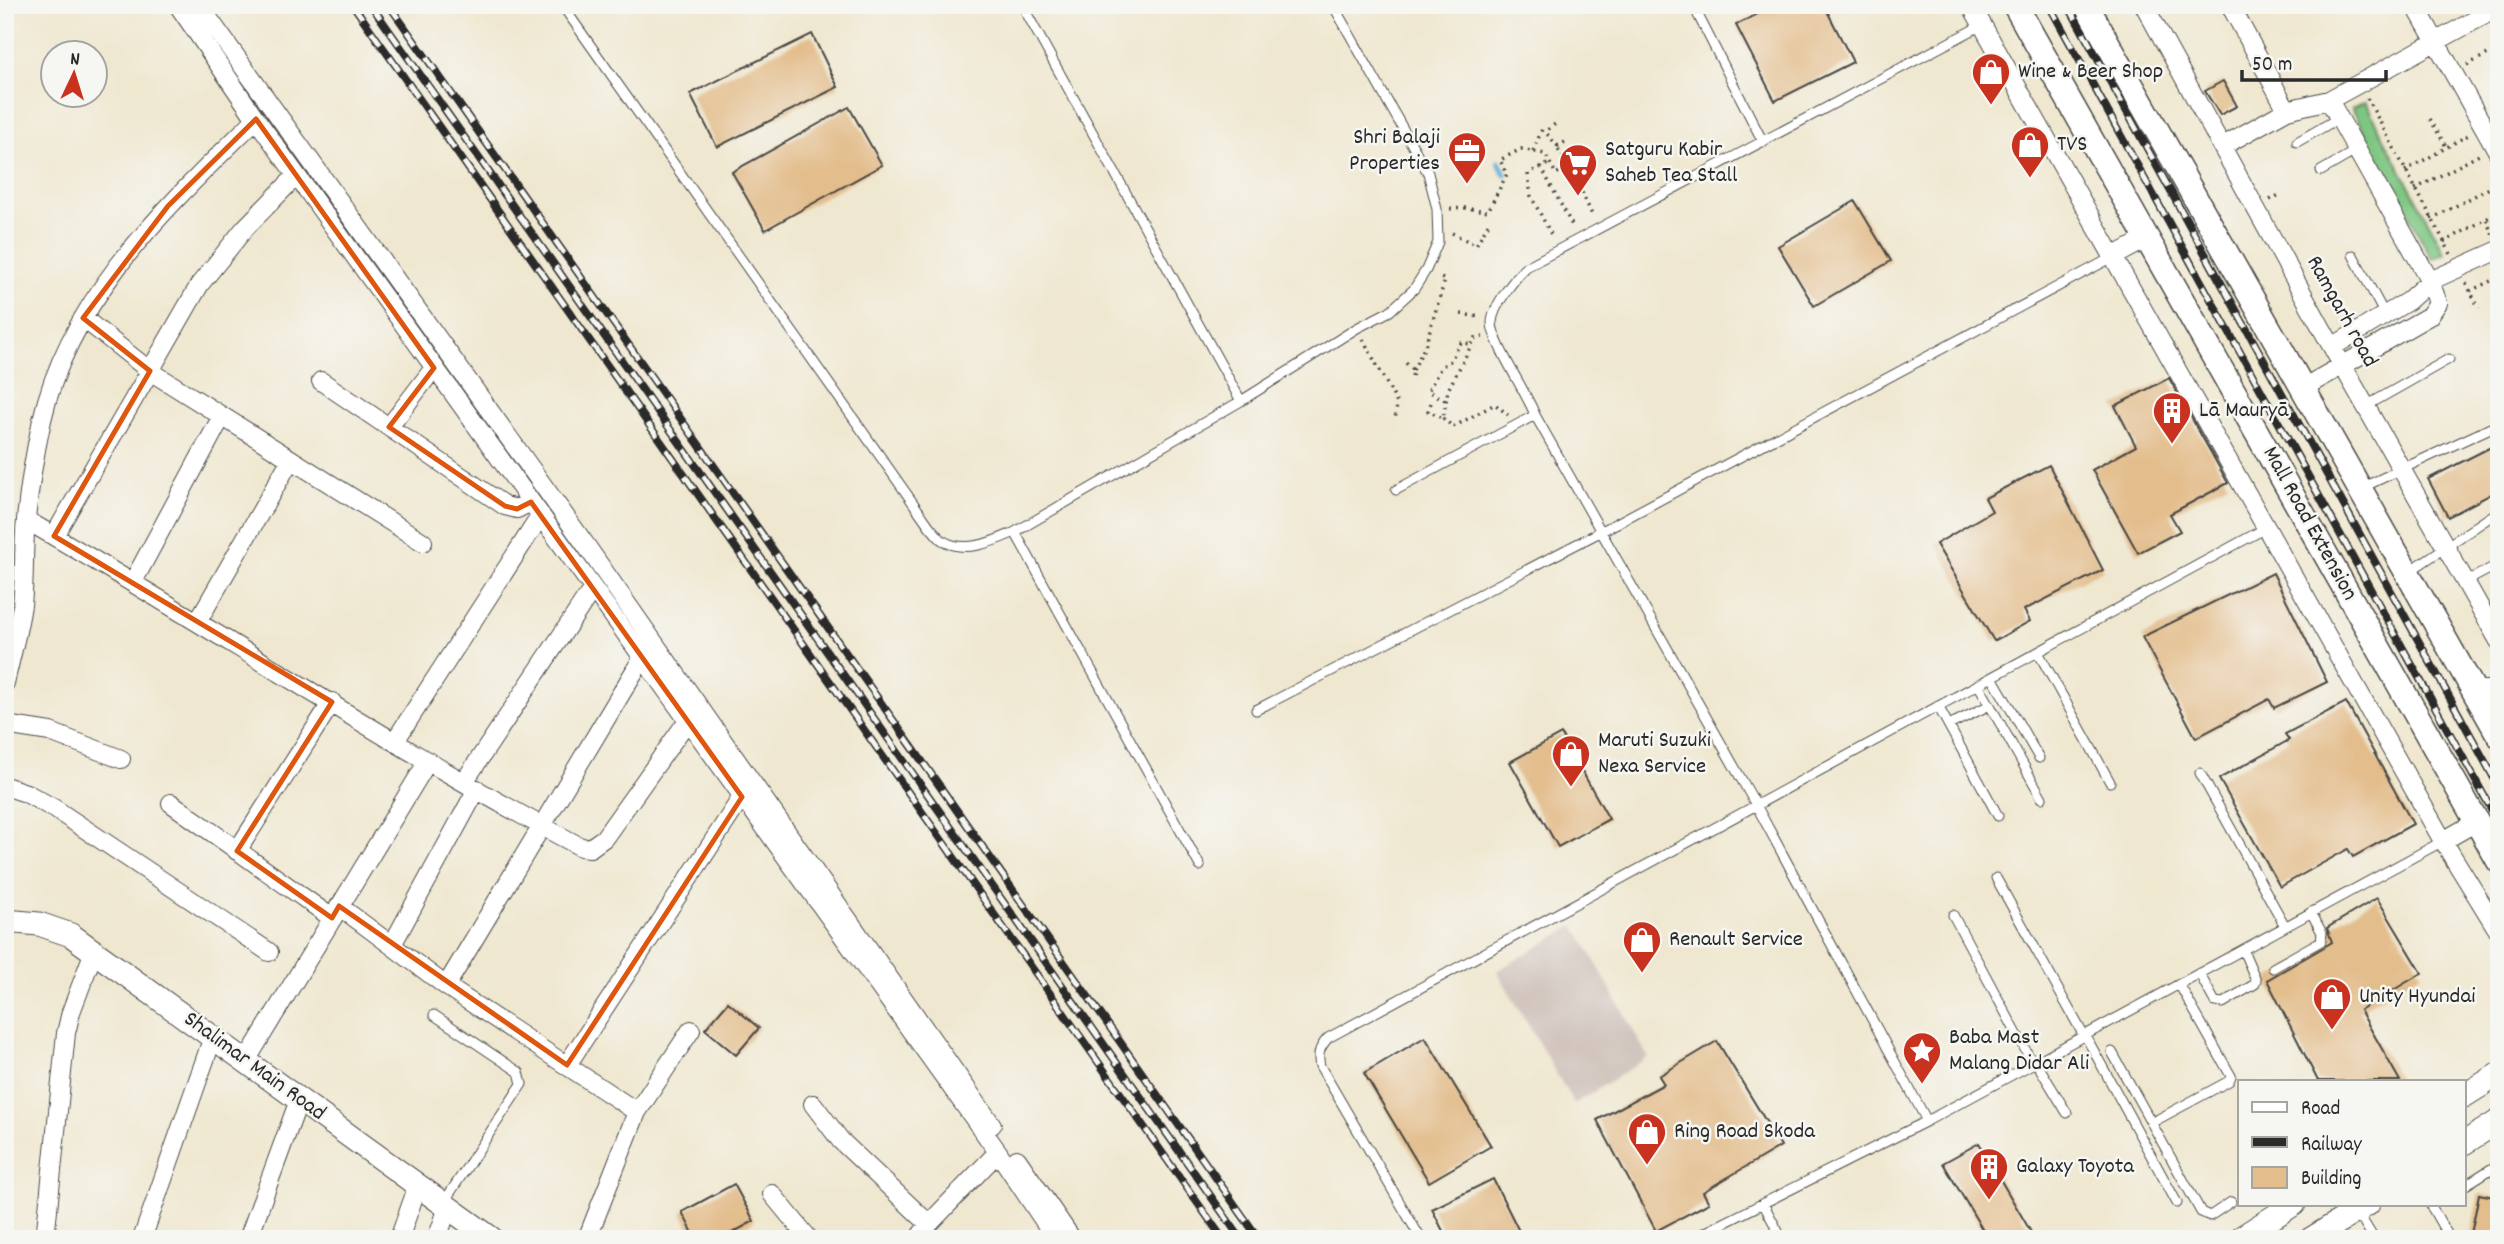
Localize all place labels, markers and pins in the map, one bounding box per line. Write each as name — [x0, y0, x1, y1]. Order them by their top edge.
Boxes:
shop icon: Wine & Beer Shop — [1970, 51, 2012, 106]
place label: Wine & Beer Shop — [2018, 56, 2163, 89]
place label: Shri Balaji Properties — [1349, 122, 1440, 181]
shop icon: TVS — [2009, 124, 2051, 179]
place label: TVS — [2057, 129, 2087, 162]
office icon: Shri Balaji Properties — [1446, 130, 1488, 185]
place label: Satguru Kabir Saheb Tea Stall — [1605, 134, 1738, 193]
supermarket icon: Satguru Kabir Saheb Tea Stall — [1557, 142, 1599, 197]
building icon: Lā Mauryā — [2151, 390, 2193, 445]
place label: Lā Mauryā — [2199, 395, 2289, 428]
place label: Maruti Suzuki Nexa Service — [1598, 725, 1711, 784]
shop icon: Maruti Suzuki Nexa Service — [1550, 733, 1592, 788]
shop icon: Renault Service — [1621, 919, 1663, 974]
place label: Renault Service — [1669, 924, 1803, 957]
shop icon: Unity Hyundai — [2311, 976, 2353, 1031]
place label: Unity Hyundai — [2359, 981, 2475, 1014]
place label: Baba Mast Malang Didar Ali — [1949, 1022, 2089, 1081]
place icon: Baba Mast Malang Didar Ali — [1901, 1030, 1943, 1085]
shop icon: Ring Road Skoda — [1626, 1111, 1668, 1166]
place label: Ring Road Skoda — [1674, 1116, 1816, 1149]
building icon: Galaxy Toyota — [1968, 1146, 2010, 1201]
place label: Galaxy Toyota — [2016, 1151, 2135, 1184]

